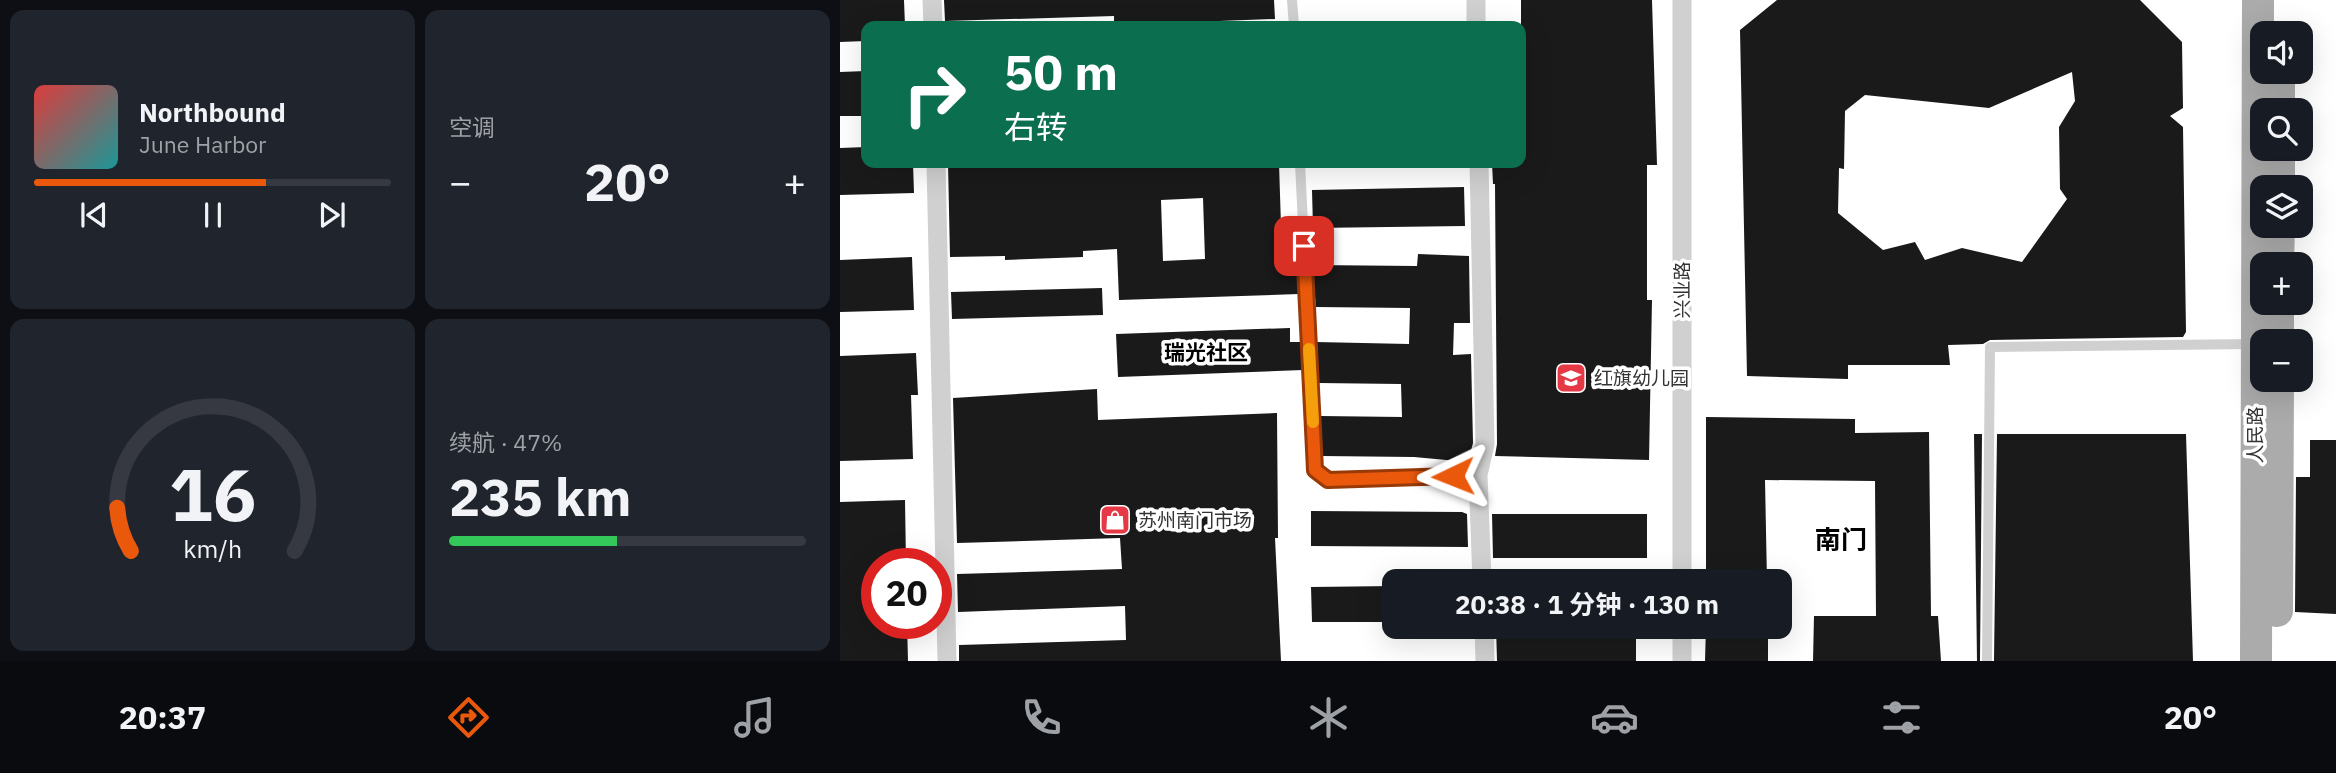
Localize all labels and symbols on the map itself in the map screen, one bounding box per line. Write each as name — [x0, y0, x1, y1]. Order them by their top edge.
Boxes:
pin — [1274, 216, 1334, 276]
street label: 兴业路 — [1670, 261, 1694, 319]
district label: 瑞光社区 — [1164, 338, 1248, 366]
school or university icon: 红旗幼儿园 — [1554, 361, 1588, 395]
place label: 红旗幼儿园 — [1594, 366, 1689, 390]
street label: 人民路 — [2243, 406, 2267, 464]
position arrow — [1416, 439, 1490, 513]
shop icon: 苏州南门市场 — [1098, 503, 1132, 537]
place label: 苏州南门市场 — [1138, 508, 1252, 532]
district label: 南门 — [1815, 522, 1867, 556]
speed limit sign: 20 — [861, 548, 952, 639]

